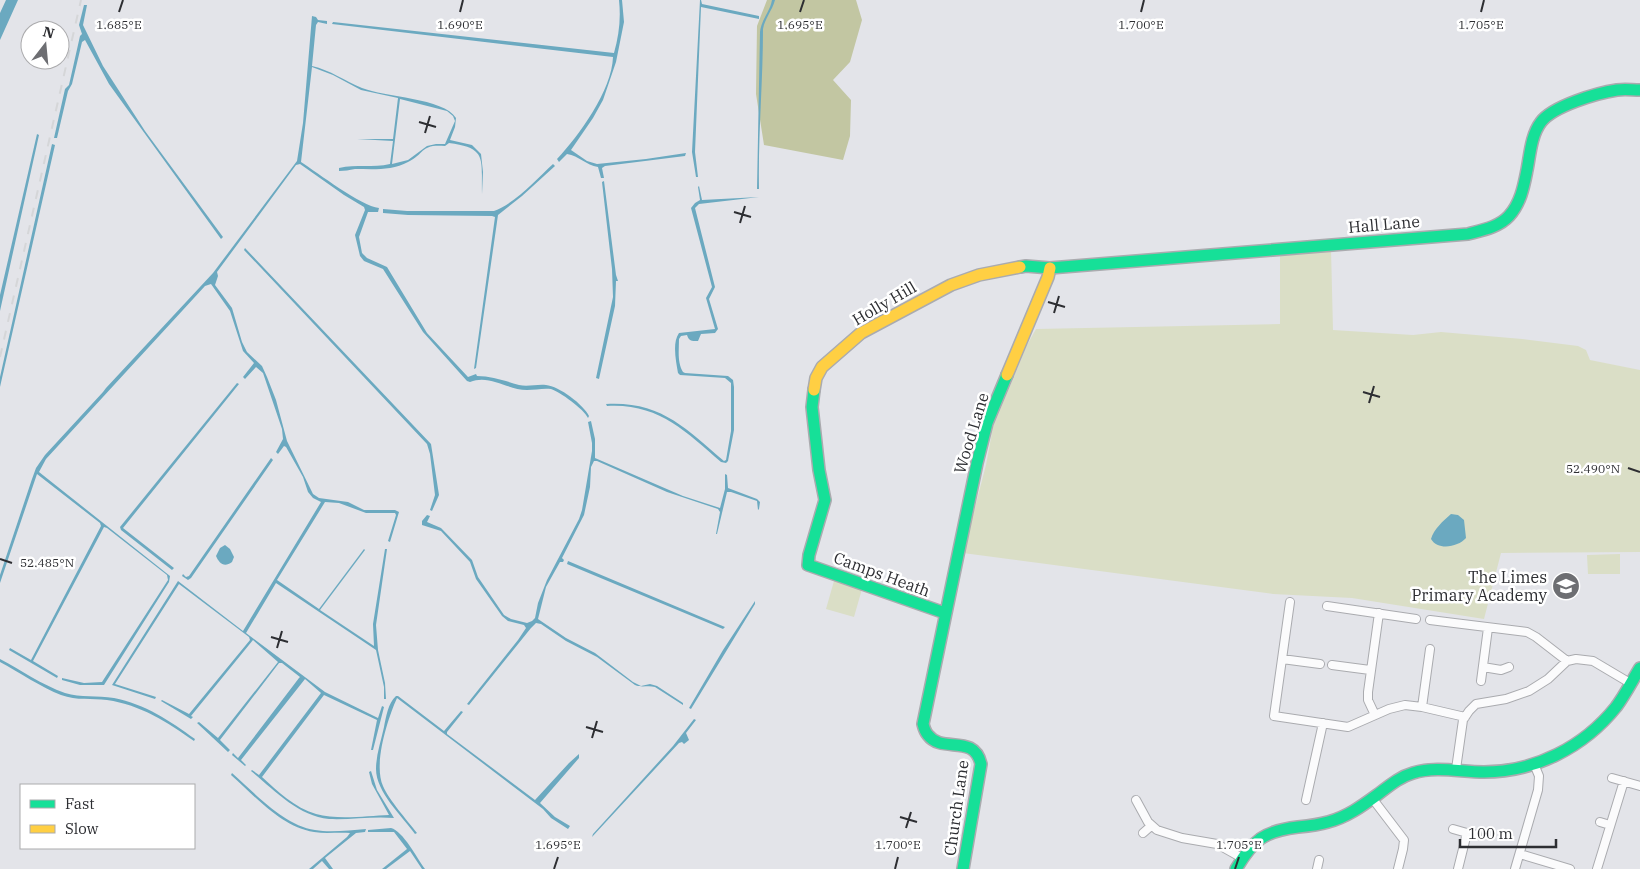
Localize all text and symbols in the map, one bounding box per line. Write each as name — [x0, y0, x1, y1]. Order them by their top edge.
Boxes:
text: 1.685°E — [96, 17, 142, 32]
text: 1.690°E — [437, 17, 483, 32]
text: 1.695°E — [777, 17, 823, 32]
text: 1.700°E — [1118, 17, 1164, 32]
text: 1.705°E — [1458, 17, 1504, 32]
north arrow — [20, 20, 70, 70]
text: N — [41, 22, 56, 43]
street label: Hall Lane — [1347, 211, 1421, 237]
street label: Holly Hill — [848, 277, 920, 329]
street label: Wood Lane — [949, 390, 993, 476]
text: 52.490°N — [1566, 461, 1620, 476]
street label: Camps Heath — [831, 547, 933, 601]
text: 52.485°N — [20, 555, 74, 570]
place label: The Limes Primary Academy — [1411, 567, 1547, 605]
school or university icon: The Limes Primary Academy — [1551, 571, 1581, 601]
street label: Church Lane — [939, 759, 973, 857]
legend — [20, 784, 195, 849]
text: Fast — [65, 794, 95, 813]
scale bar — [1460, 816, 1556, 848]
text: Slow — [65, 819, 99, 838]
text: 100 m — [1468, 824, 1513, 843]
text: 1.695°E — [535, 837, 581, 852]
text: 1.700°E — [875, 837, 921, 852]
text: 1.705°E — [1216, 837, 1262, 852]

